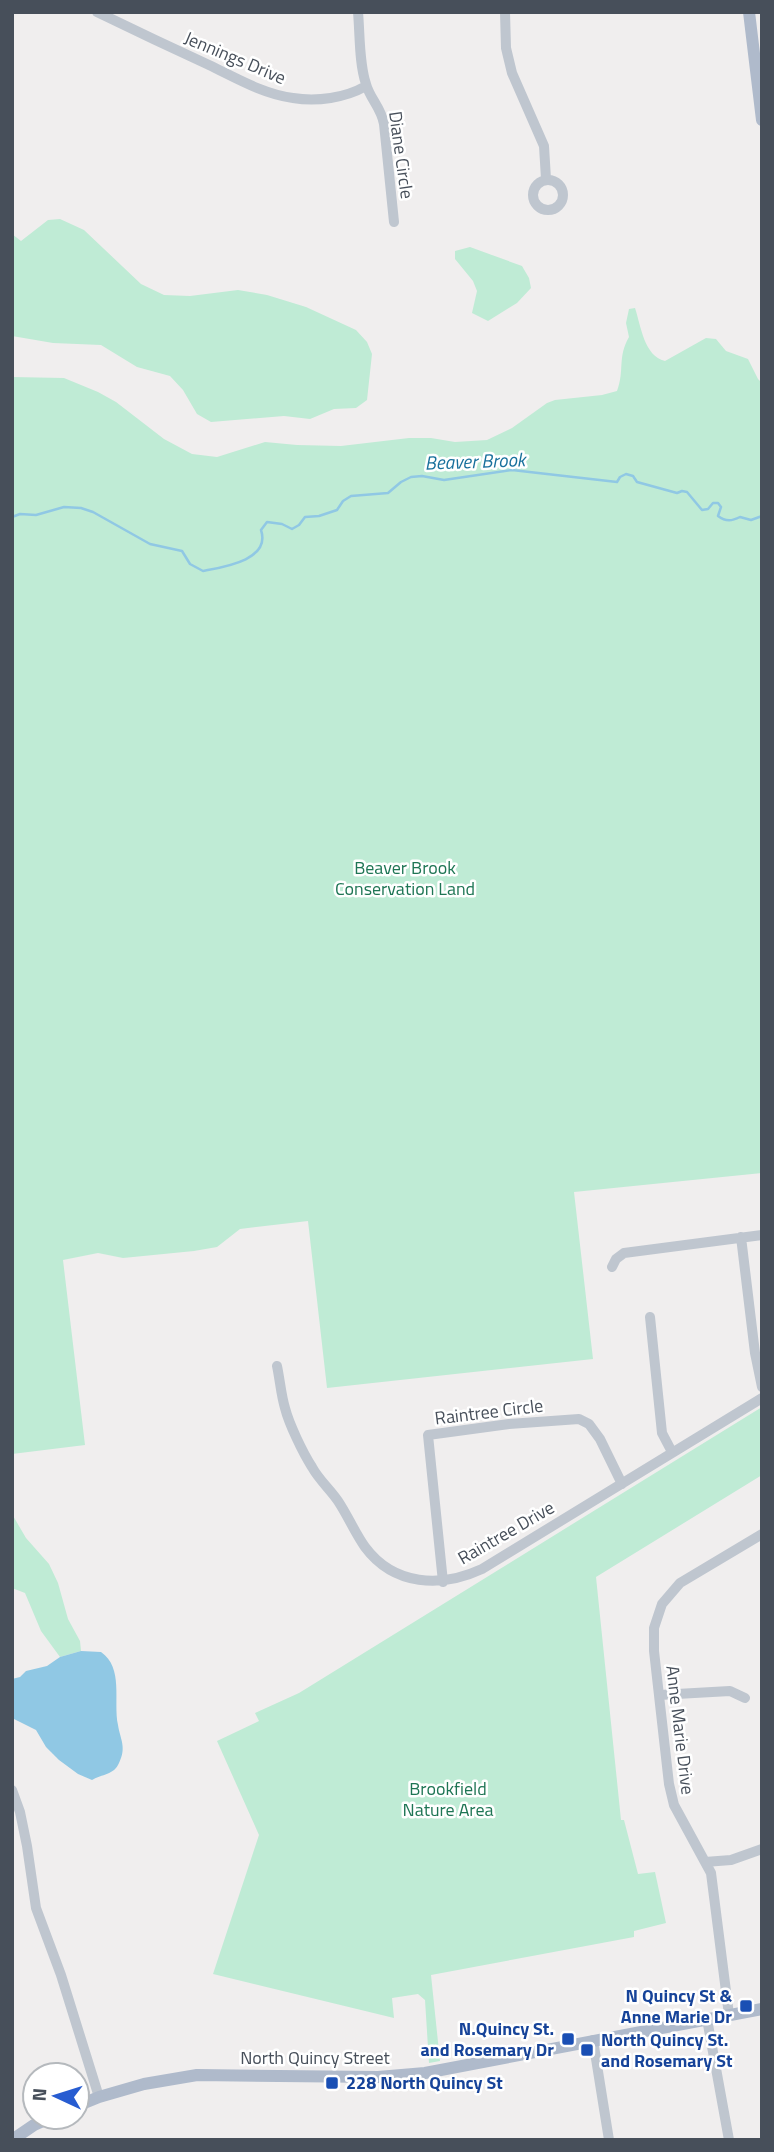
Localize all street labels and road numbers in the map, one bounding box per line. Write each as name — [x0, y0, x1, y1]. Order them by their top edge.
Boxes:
street label: Jennings Drive — [180, 24, 290, 91]
street label: Diane Circle — [382, 109, 421, 200]
street label: Raintree Circle — [433, 1391, 545, 1432]
street label: Raintree Drive — [452, 1494, 559, 1571]
street label: Anne Marie Drive — [659, 1664, 702, 1796]
street label: North Quincy Street — [240, 2044, 391, 2071]

